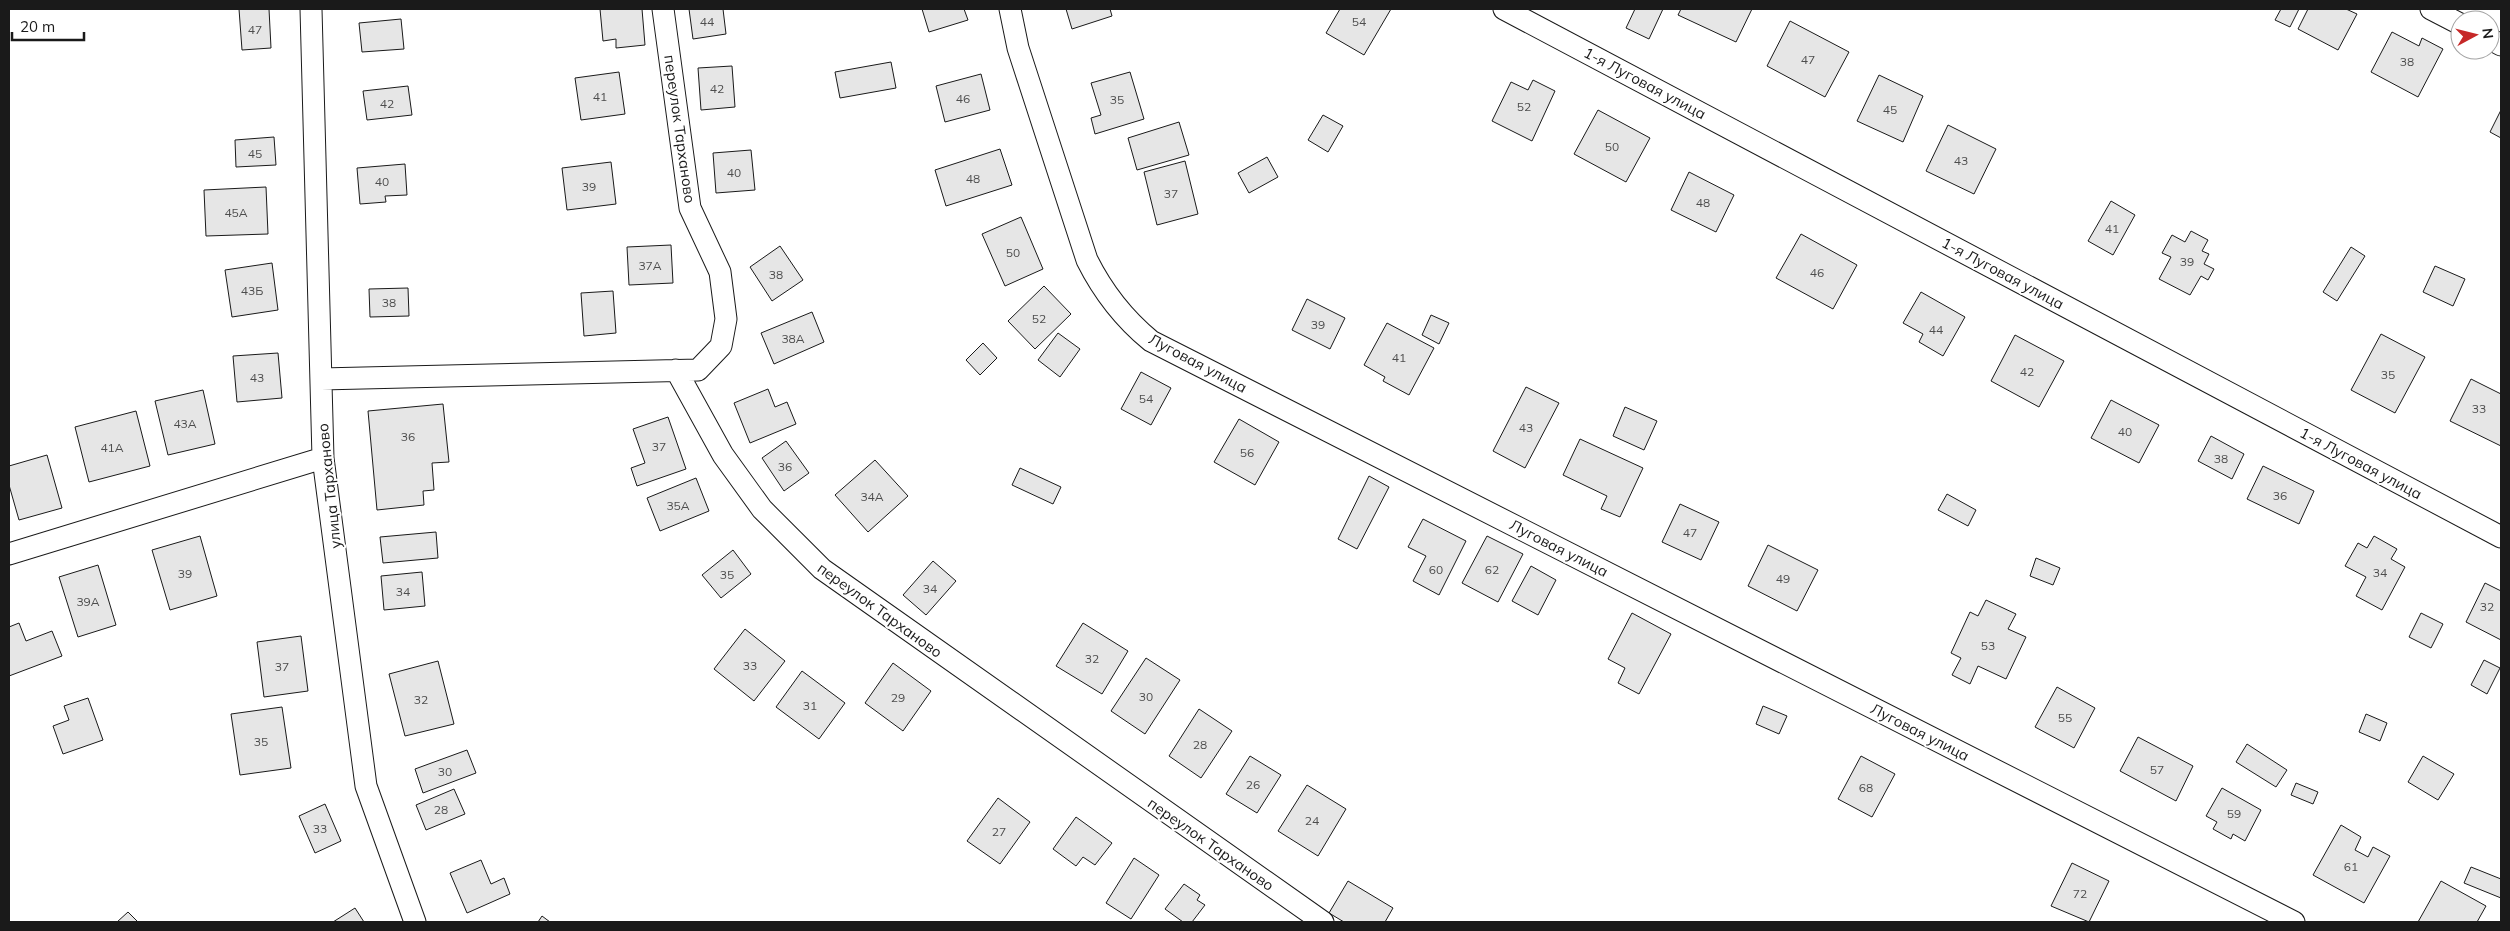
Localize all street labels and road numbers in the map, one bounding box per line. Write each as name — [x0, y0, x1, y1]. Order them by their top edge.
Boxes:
street label: 1-я Луговая улица — [1581, 43, 1709, 123]
street label: переулок Тарханово — [660, 53, 700, 205]
street label: 1-я Луговая улица — [1939, 233, 2067, 313]
street label: Луговая улица — [1146, 329, 1250, 397]
street label: улица Тарханово — [313, 422, 345, 550]
street label: 1-я Луговая улица — [2297, 423, 2425, 503]
street label: Луговая улица — [1506, 515, 1612, 581]
street label: переулок Тарханово — [814, 558, 946, 662]
street label: Луговая улица — [1867, 699, 1973, 765]
street label: переулок Тарханово — [1144, 793, 1278, 895]

